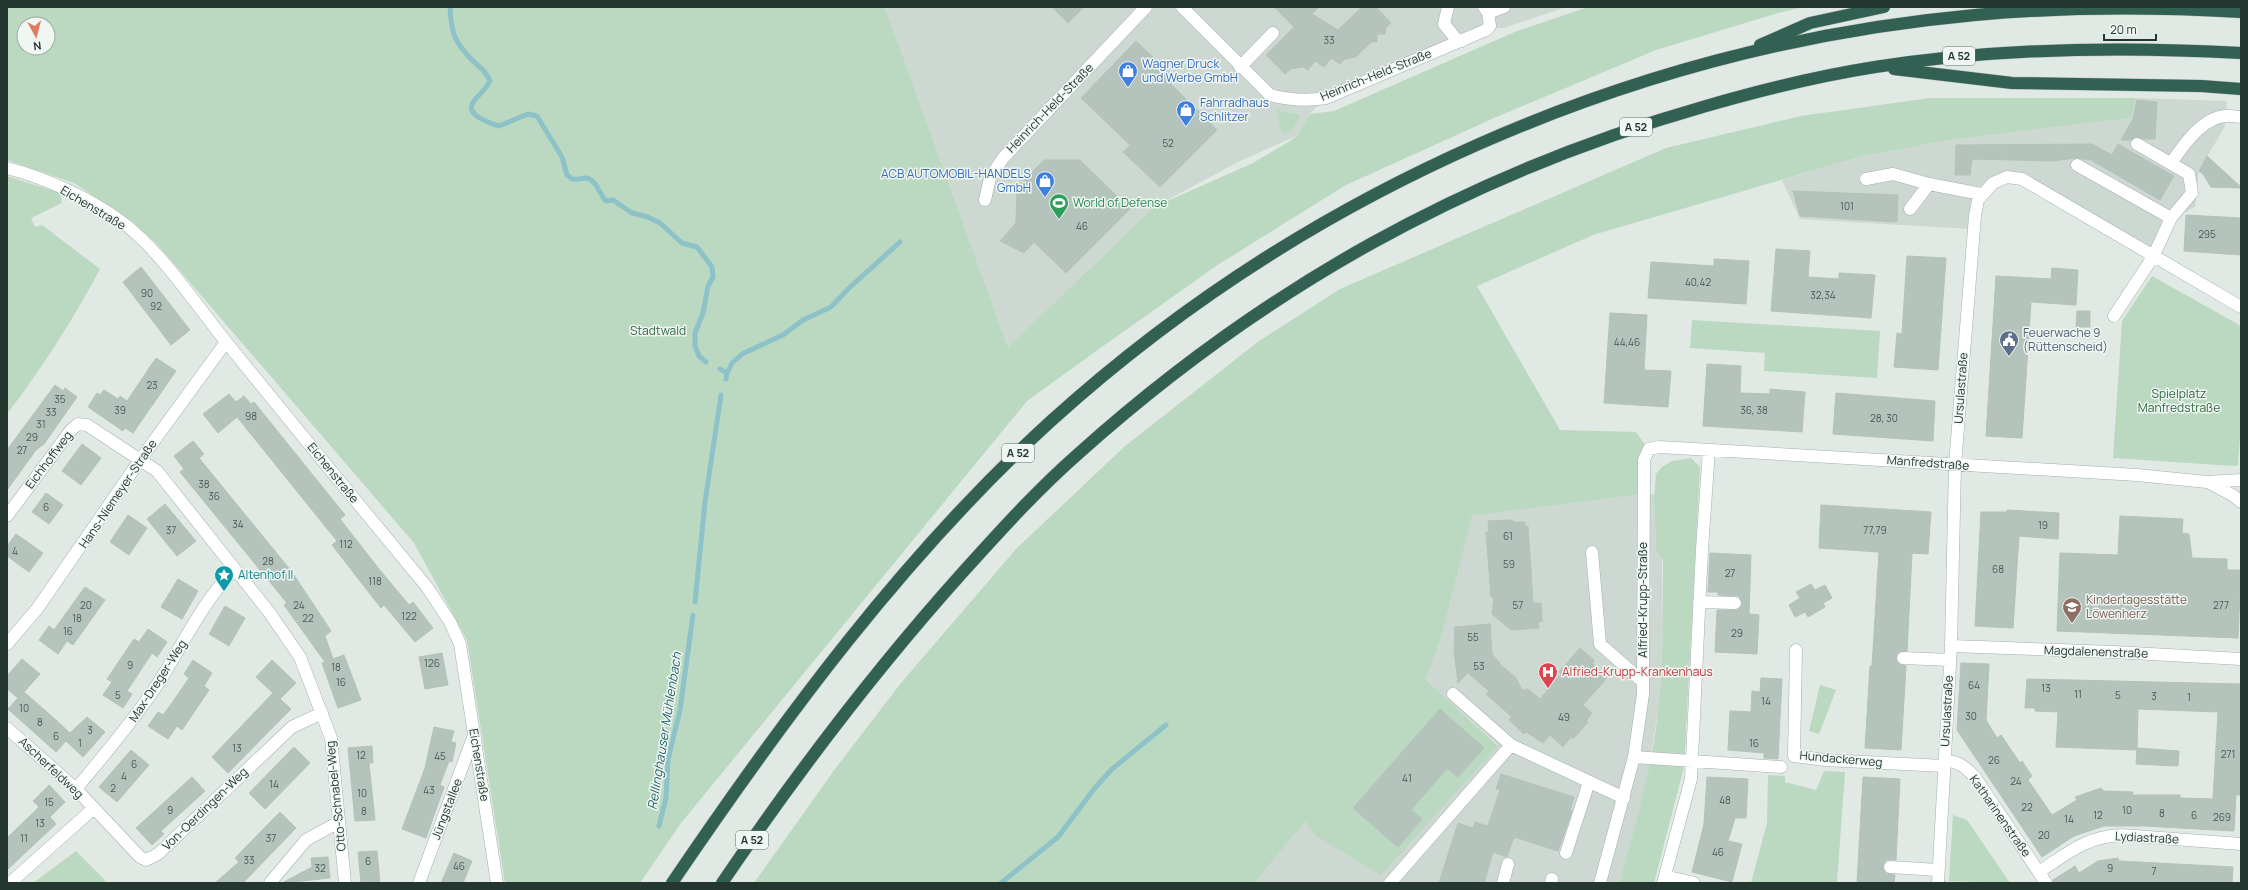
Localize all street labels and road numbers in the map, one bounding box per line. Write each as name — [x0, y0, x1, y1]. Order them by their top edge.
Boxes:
street label: Heinrich-Held-Straße — [1318, 44, 1434, 105]
road number: A 52 — [1943, 47, 1975, 65]
street label: Heinrich-Held-Straße — [1002, 59, 1097, 156]
road number: A 52 — [1620, 118, 1652, 136]
street label: Eichenstraße — [57, 181, 129, 234]
street label: Ursulastraße — [1950, 352, 1971, 424]
street label: Eichhoffweg — [21, 427, 76, 492]
street label: Hans-Niemeyer-Straße — [75, 436, 160, 551]
street label: Eichenstraße — [304, 439, 363, 507]
road number: A 52 — [1002, 444, 1034, 462]
street label: Manfredstraße — [1886, 451, 1970, 474]
street label: Alfried-Krupp-Straße — [1634, 542, 1651, 658]
street label: Max-Dreger-Weg — [125, 636, 191, 725]
street label: Magdalenenstraße — [2044, 641, 2148, 662]
street label: Ursulastraße — [1936, 675, 1957, 747]
street label: Eichenstraße — [465, 727, 494, 803]
street label: Ascherfeldweg — [15, 733, 88, 802]
street label: Otto-Schnabel-Weg — [321, 740, 350, 852]
street label: Hundackerweg — [1799, 746, 1883, 771]
street label: Von-Oerdingen-Weg — [158, 763, 251, 854]
street label: Katharinenstraße — [1966, 771, 2035, 860]
street label: Jüngstallee — [427, 776, 466, 842]
street label: Lydiastraße — [2115, 827, 2180, 848]
road number: A 52 — [736, 831, 768, 849]

